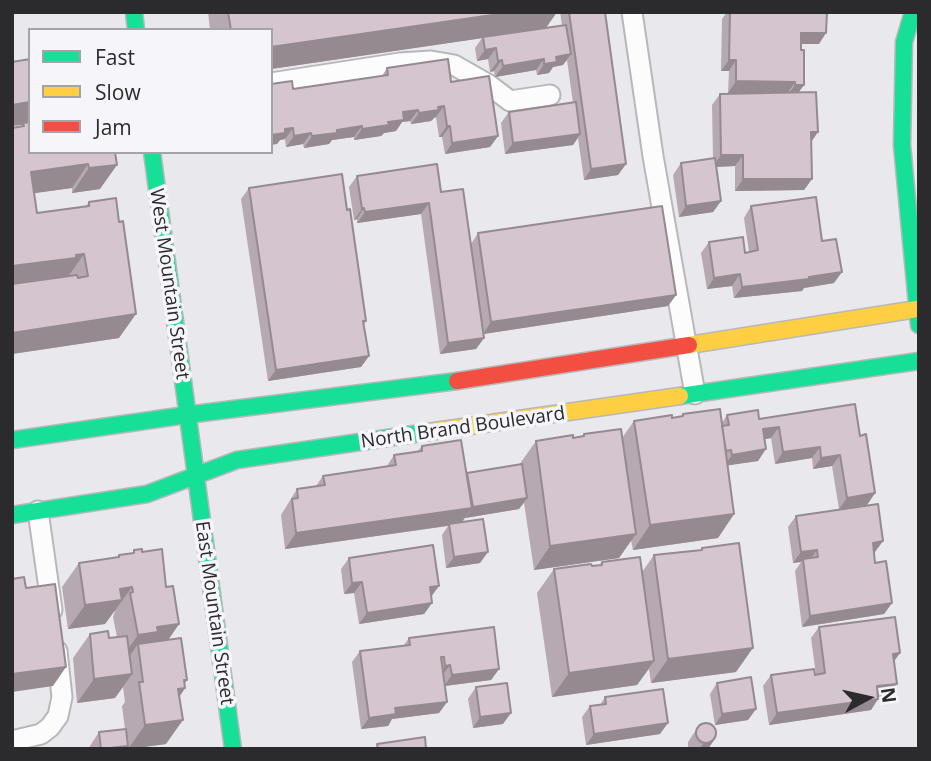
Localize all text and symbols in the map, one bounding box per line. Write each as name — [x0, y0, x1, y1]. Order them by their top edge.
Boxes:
legend — [28, 28, 273, 154]
text: Fast — [95, 43, 135, 71]
text: Slow — [95, 78, 141, 106]
text: Jam — [95, 113, 132, 141]
street label: West Mountain Street — [144, 187, 194, 381]
street label: North Brand Boulevard — [359, 402, 567, 454]
street label: East Mountain Street — [190, 520, 238, 706]
north arrow — [833, 663, 903, 733]
text: N — [875, 686, 903, 705]

